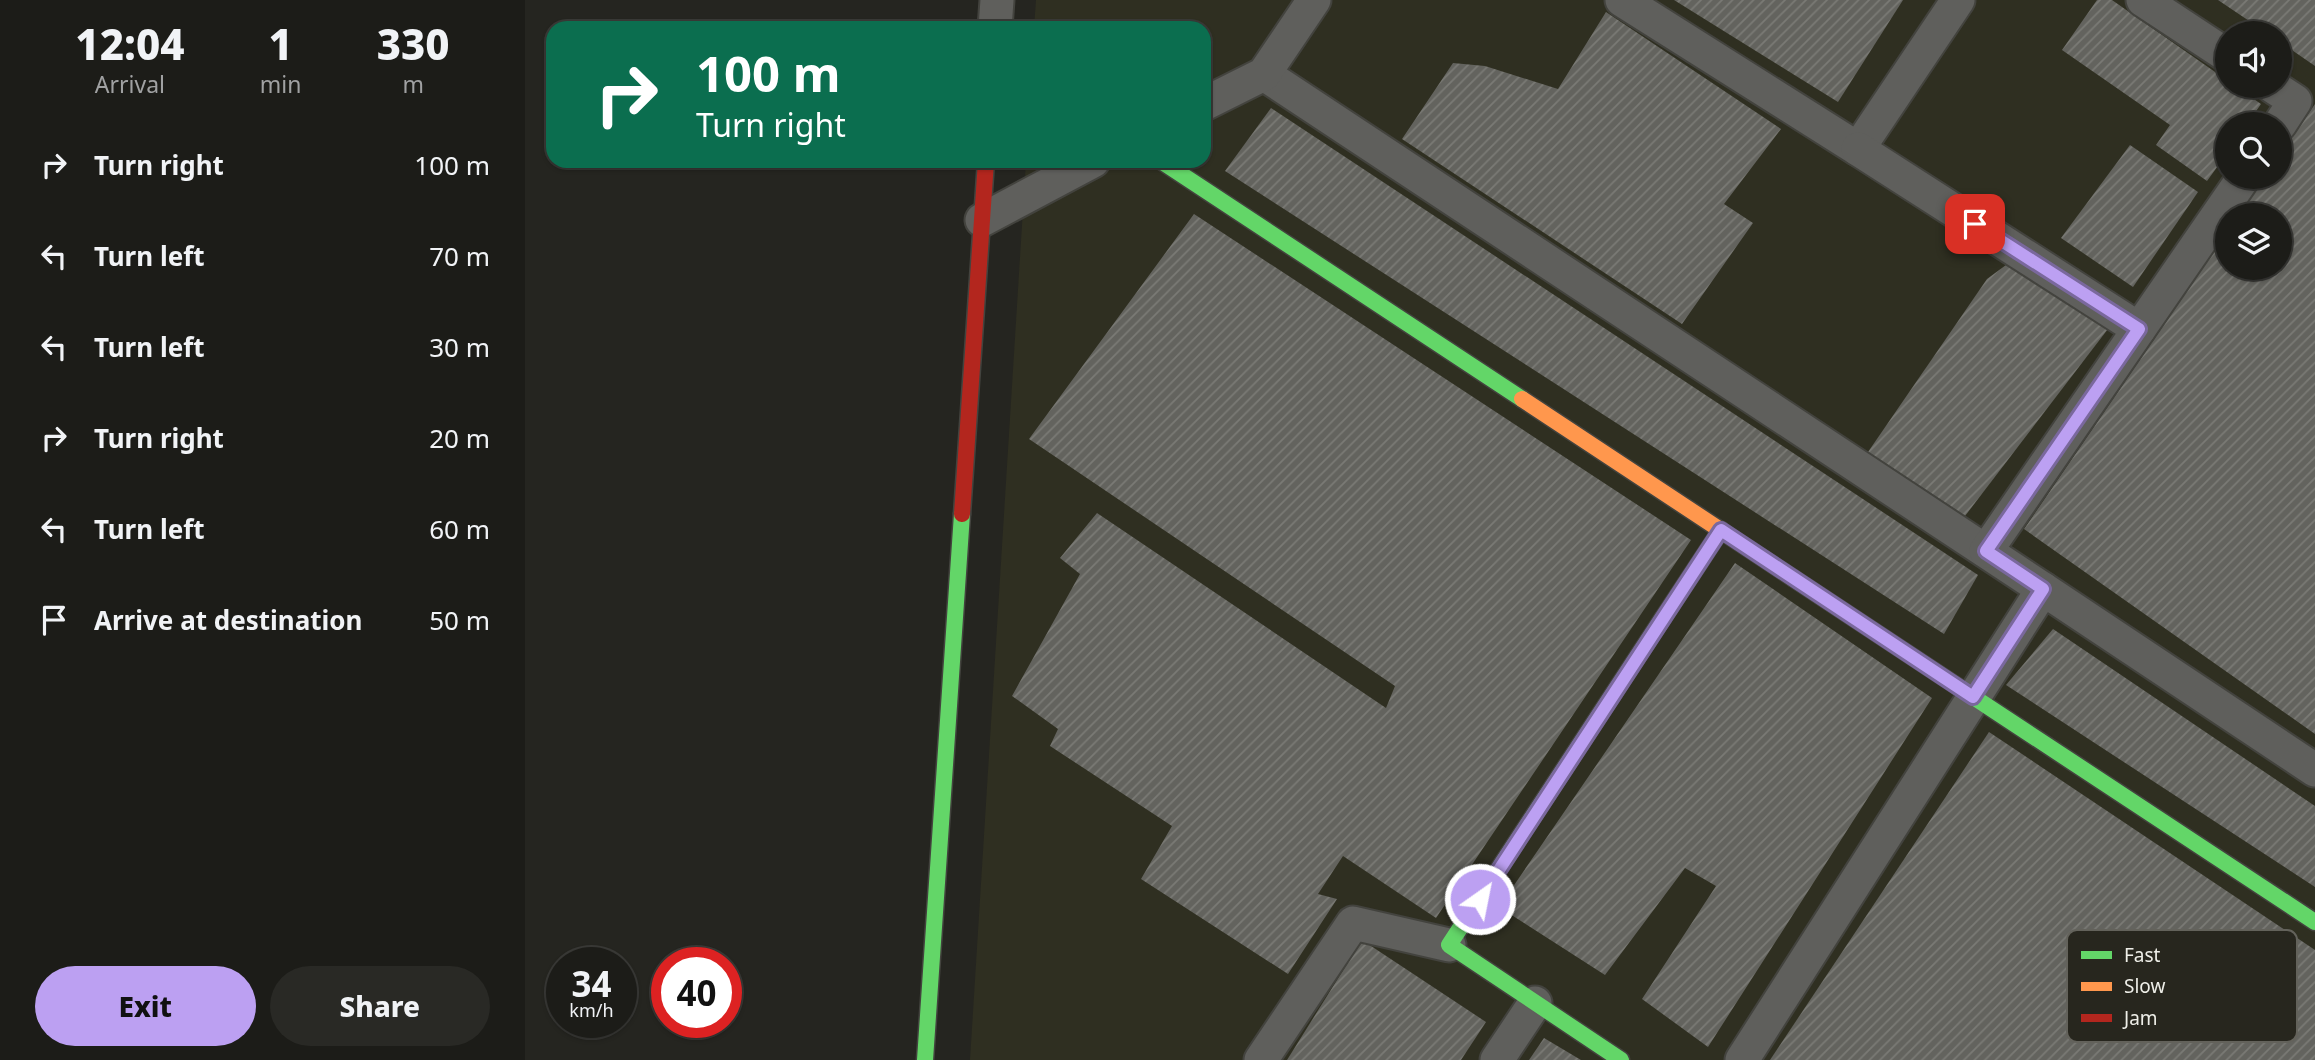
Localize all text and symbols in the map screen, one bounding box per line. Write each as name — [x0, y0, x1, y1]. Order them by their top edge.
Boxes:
text: 12:04 — [75, 15, 184, 72]
text: 1 — [268, 15, 293, 72]
text: 330 — [377, 15, 450, 72]
map controls — [2215, 21, 2292, 280]
button: sound — [2215, 21, 2292, 98]
text: 100 m — [696, 40, 841, 106]
icon: right — [581, 49, 672, 140]
text: Arrival — [95, 68, 165, 100]
text: min — [260, 68, 301, 100]
text: m — [402, 68, 424, 100]
text: Turn right — [696, 103, 846, 146]
button: search — [2215, 112, 2292, 189]
icon: right — [35, 146, 73, 184]
text: Turn right — [94, 147, 224, 183]
text: 100 m — [414, 147, 490, 183]
pin — [1945, 194, 2005, 254]
button: layers — [2215, 203, 2292, 280]
icon: arrive — [1956, 205, 1994, 243]
icon: left — [35, 237, 73, 275]
text: Turn left — [94, 238, 205, 274]
text: 70 m — [429, 238, 490, 274]
icon: left — [35, 328, 73, 366]
text: Turn left — [94, 329, 205, 365]
text: 30 m — [429, 329, 490, 365]
icon: right — [35, 419, 73, 457]
text: Turn right — [94, 420, 224, 456]
text: 20 m — [429, 420, 490, 456]
icon: left — [35, 510, 73, 548]
text: Turn left — [94, 511, 205, 547]
text: 60 m — [429, 511, 490, 547]
icon: arrive — [35, 601, 73, 639]
text: Arrive at destination — [94, 602, 363, 638]
text: 50 m — [429, 602, 490, 638]
position arrow — [1443, 862, 1517, 936]
legend — [2067, 930, 2297, 1042]
text: Fast — [2124, 942, 2161, 968]
speed limit sign: 40 — [651, 947, 742, 1038]
text: 34 — [571, 960, 612, 1007]
button: Exit — [35, 966, 256, 1046]
button: Share — [270, 966, 490, 1046]
text: Slow — [2124, 973, 2165, 999]
text: km/h — [569, 998, 614, 1022]
text: Jam — [2122, 1005, 2158, 1031]

